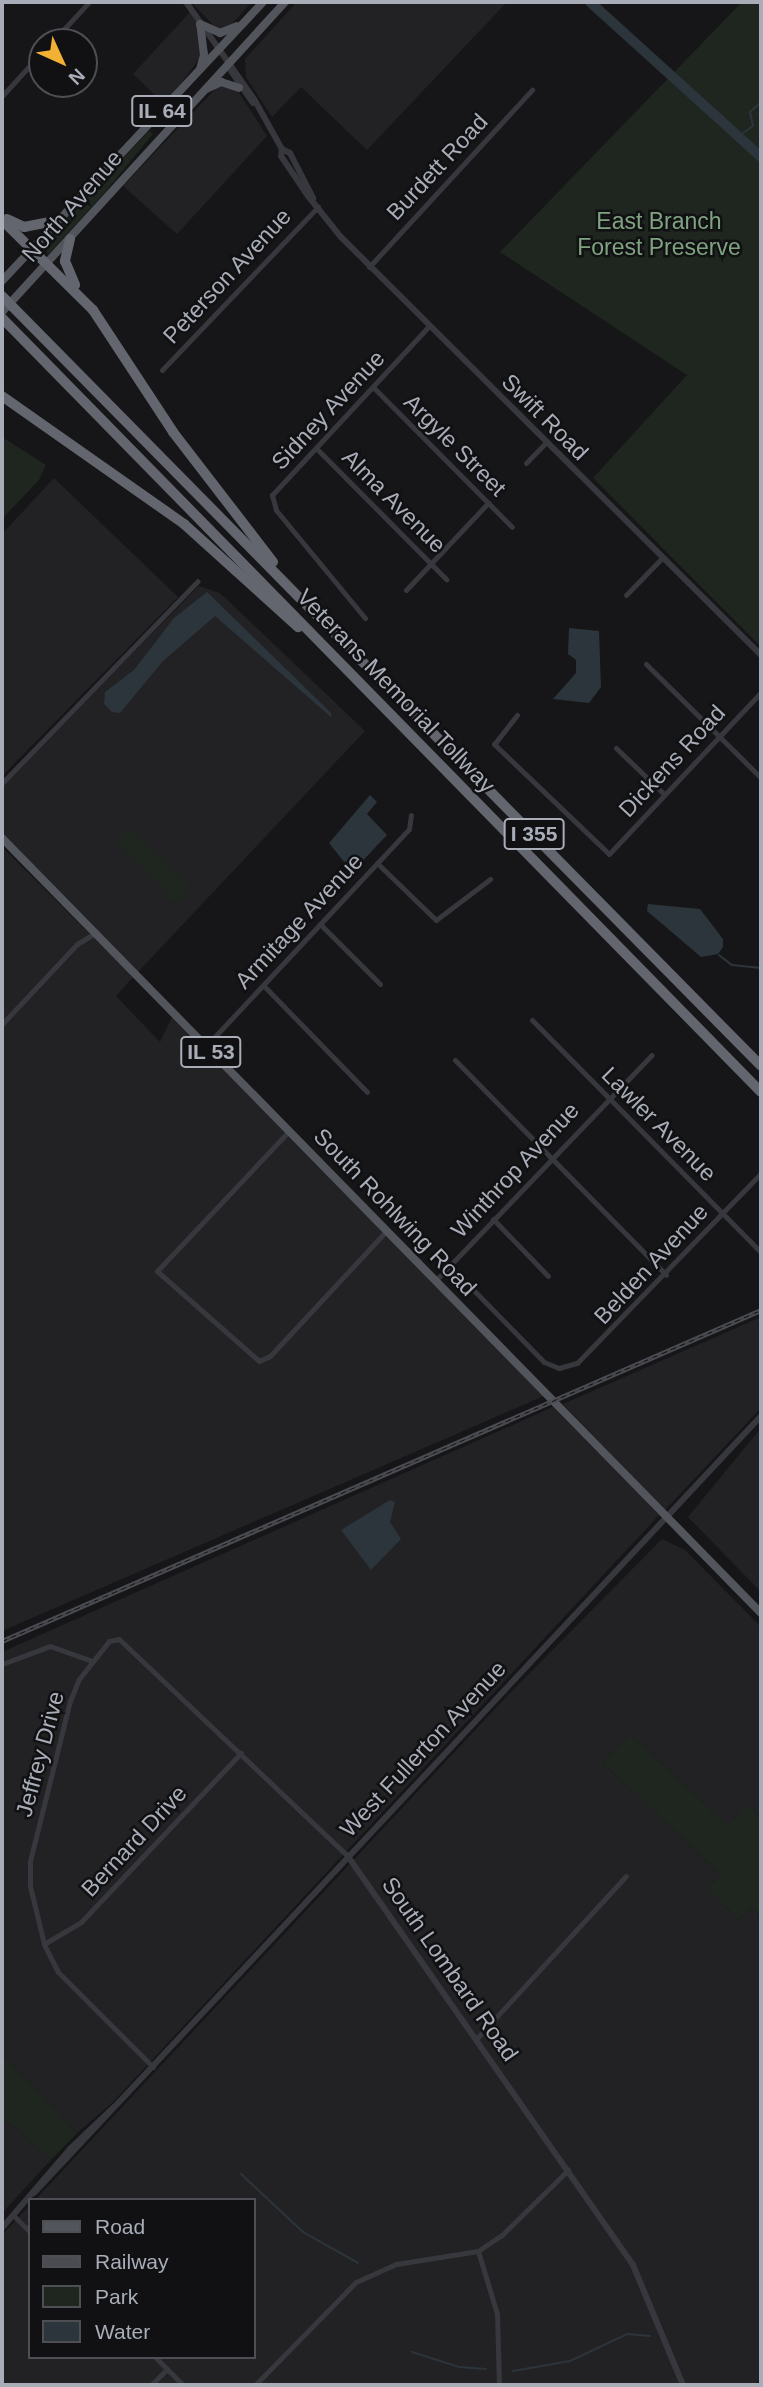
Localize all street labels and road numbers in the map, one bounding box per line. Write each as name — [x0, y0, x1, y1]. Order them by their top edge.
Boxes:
road number: IL 64 — [130, 94, 194, 128]
street label: Burdett Road — [381, 108, 493, 226]
street label: North Avenue — [16, 144, 128, 268]
street label: Peterson Avenue — [157, 202, 297, 350]
street label: Sidney Avenue — [265, 344, 391, 476]
street label: Swift Road — [496, 368, 594, 466]
street label: Argyle Street — [398, 388, 512, 502]
street label: Alma Avenue — [336, 443, 452, 559]
street label: Veterans Memorial Tollway — [291, 583, 501, 799]
street label: Dickens Road — [613, 699, 731, 823]
road number: I 355 — [503, 816, 566, 852]
street label: Armitage Avenue — [229, 847, 369, 995]
road number: IL 53 — [180, 1034, 242, 1070]
street label: Lawler Avenue — [596, 1061, 722, 1187]
street label: Winthrop Avenue — [445, 1096, 585, 1244]
street label: South Rohlwing Road — [308, 1122, 482, 1302]
street label: Belden Avenue — [588, 1198, 714, 1330]
street label: West Fullerton Avenue — [334, 1655, 512, 1843]
street label: Jeffrey Drive — [10, 1688, 70, 1820]
street label: Bernard Drive — [76, 1780, 192, 1902]
street label: South Lombard Road — [376, 1872, 524, 2066]

